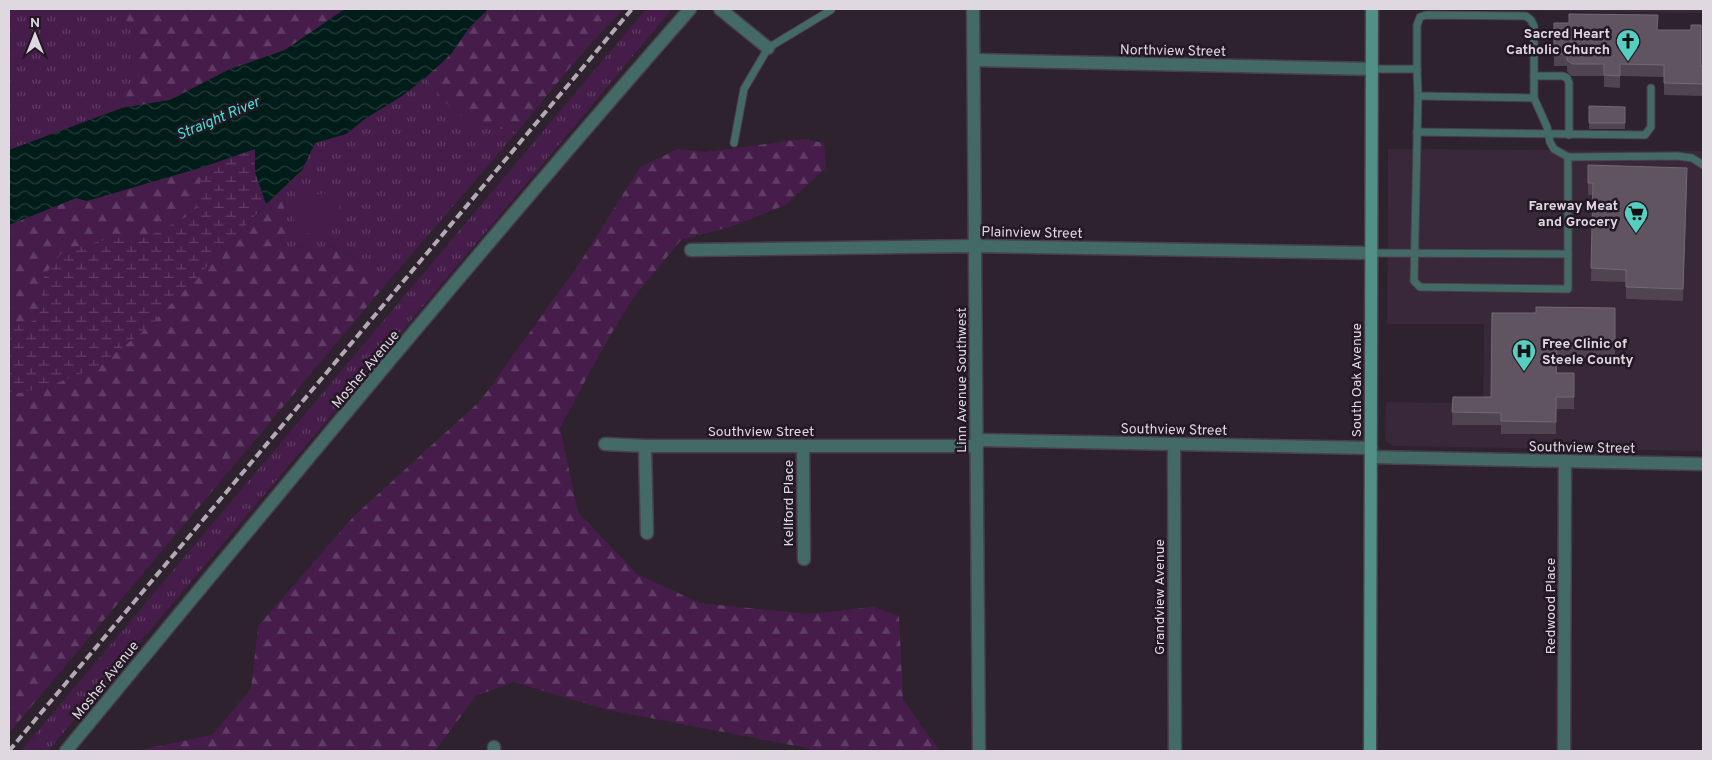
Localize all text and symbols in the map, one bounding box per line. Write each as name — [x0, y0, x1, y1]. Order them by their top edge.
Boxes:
north arrow — [10, 10, 60, 60]
text: N — [30, 15, 40, 32]
place label: Sacred Heart Catholic Church — [1506, 26, 1610, 59]
church icon: Sacred Heart Catholic Church — [1615, 28, 1641, 62]
street label: Northview Street — [1120, 42, 1226, 61]
water label: Straight River — [174, 93, 264, 145]
place label: Fareway Meat and Grocery — [1528, 198, 1618, 231]
supermarket icon: Fareway Meat and Grocery — [1623, 200, 1649, 234]
street label: Plainview Street — [981, 224, 1083, 243]
street label: Linn Avenue Southwest — [954, 307, 971, 453]
street label: South Oak Avenue — [1349, 323, 1366, 437]
street label: Mosher Avenue — [329, 328, 404, 412]
place label: Free Clinic of Steele County — [1542, 336, 1634, 369]
hospital icon: Free Clinic of Steele County — [1511, 338, 1537, 372]
street label: Southview Street — [1121, 421, 1227, 440]
street label: Southview Street — [708, 424, 814, 441]
street label: Southview Street — [1529, 439, 1635, 458]
street label: Kellford Place — [781, 460, 798, 546]
street label: Grandview Avenue — [1152, 539, 1169, 655]
street label: Redwood Place — [1543, 558, 1560, 654]
street label: Mosher Avenue — [69, 638, 143, 724]

